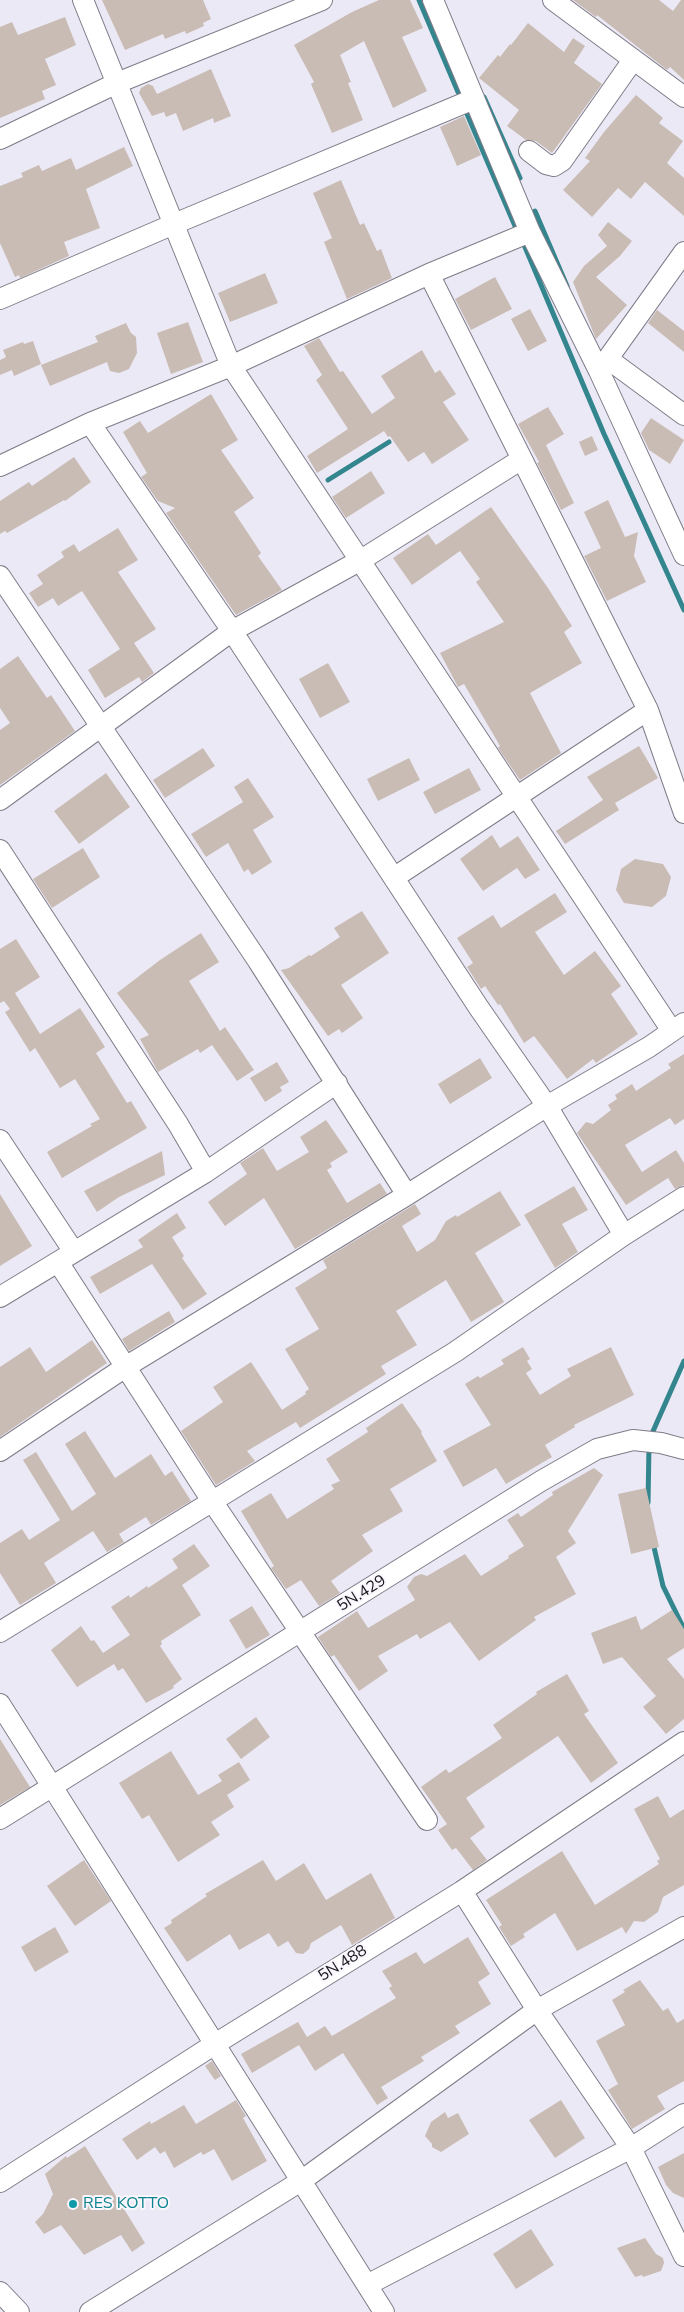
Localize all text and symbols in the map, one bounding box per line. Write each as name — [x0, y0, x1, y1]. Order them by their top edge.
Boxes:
street label: 5N.429 — [334, 1572, 390, 1616]
street label: 5N.488 — [315, 1942, 371, 1986]
place label: RES KOTTO — [83, 2194, 169, 2214]
marker: RES KOTTO — [67, 2198, 79, 2210]

